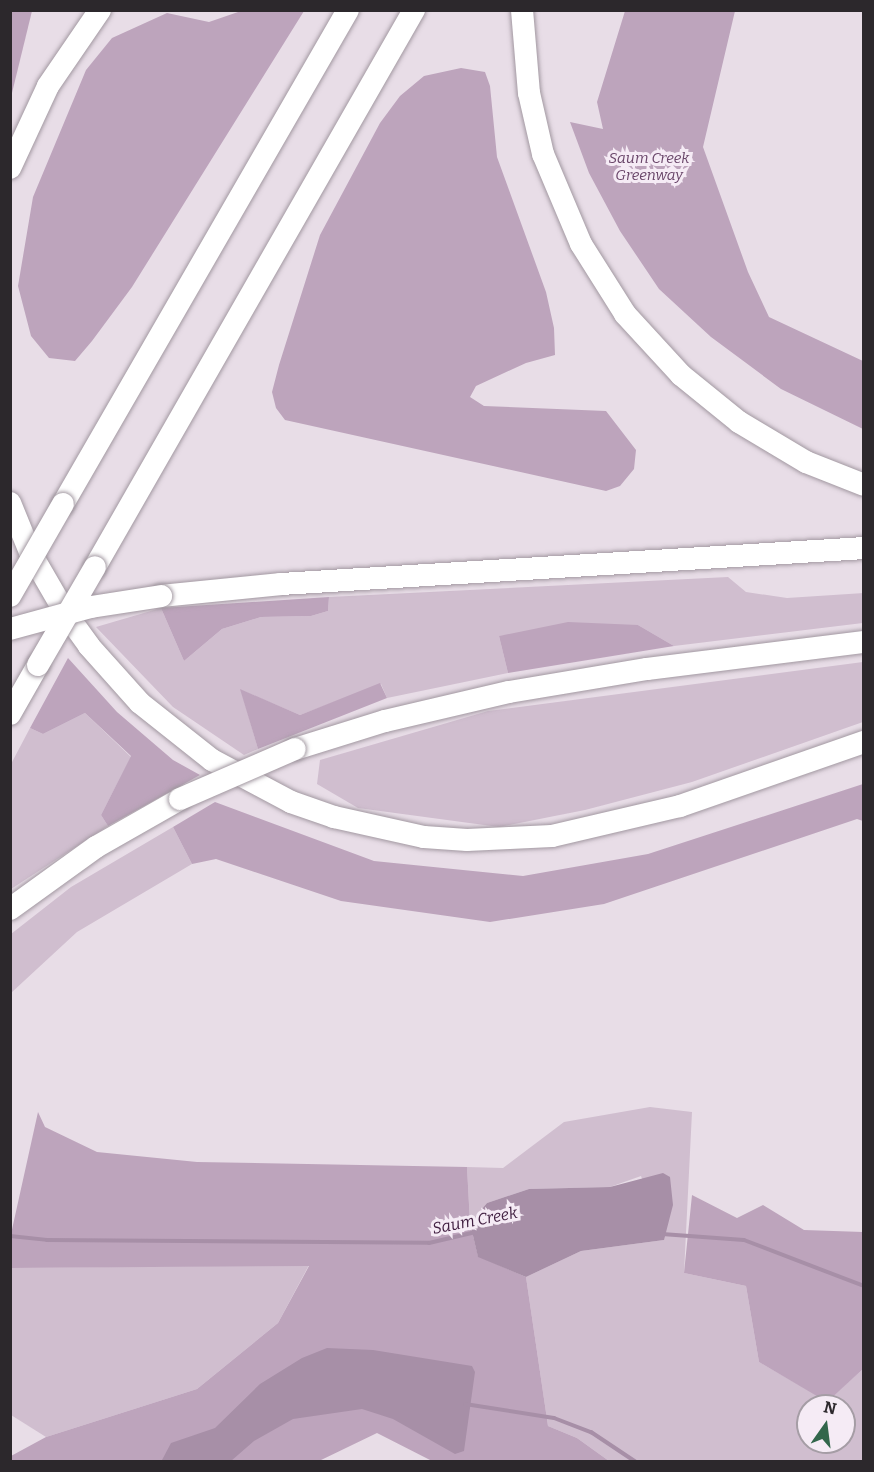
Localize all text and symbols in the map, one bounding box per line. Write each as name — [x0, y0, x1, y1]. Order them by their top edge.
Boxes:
park label: Saum Creek Greenway — [609, 149, 689, 184]
water label: Saum Creek — [431, 1203, 519, 1239]
north arrow — [796, 1394, 856, 1454]
text: N — [822, 1397, 838, 1419]

